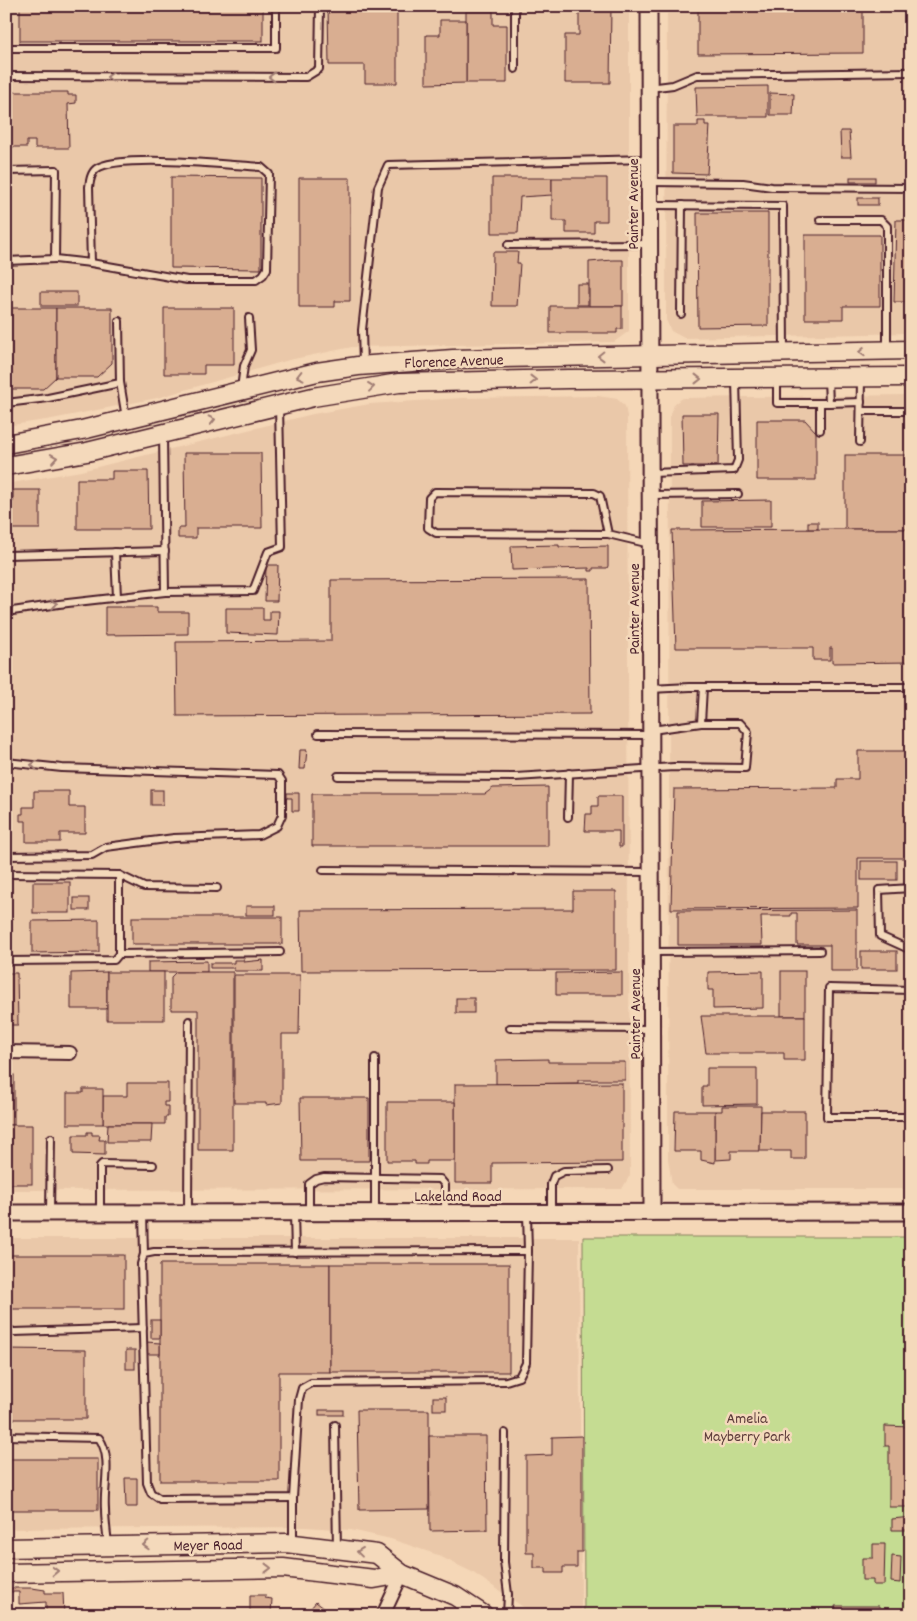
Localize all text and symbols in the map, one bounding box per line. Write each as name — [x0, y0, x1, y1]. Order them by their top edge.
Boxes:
one-way arrow — [105, 72, 113, 82]
one-way arrow — [268, 72, 276, 82]
street label: Painter Avenue — [623, 158, 646, 250]
one-way arrow — [858, 347, 866, 357]
street label: Florence Avenue — [404, 349, 504, 376]
one-way arrow — [597, 351, 604, 361]
one-way arrow — [295, 370, 304, 381]
one-way arrow — [695, 374, 703, 384]
one-way arrow — [530, 375, 538, 385]
one-way arrow — [368, 382, 376, 393]
one-way arrow — [208, 415, 217, 426]
one-way arrow — [50, 453, 59, 463]
street label: Painter Avenue — [624, 563, 647, 655]
one-way arrow — [50, 600, 59, 610]
one-way arrow — [30, 760, 38, 771]
street label: Painter Avenue — [625, 968, 648, 1060]
street label: Lakeland Road — [414, 1186, 502, 1209]
park label: Amelia Mayberry Park — [704, 1408, 790, 1449]
street label: Meyer Road — [173, 1534, 243, 1559]
one-way arrow — [142, 1540, 150, 1551]
one-way arrow — [356, 1547, 364, 1558]
one-way arrow — [264, 1563, 272, 1573]
one-way arrow — [51, 1566, 59, 1577]

